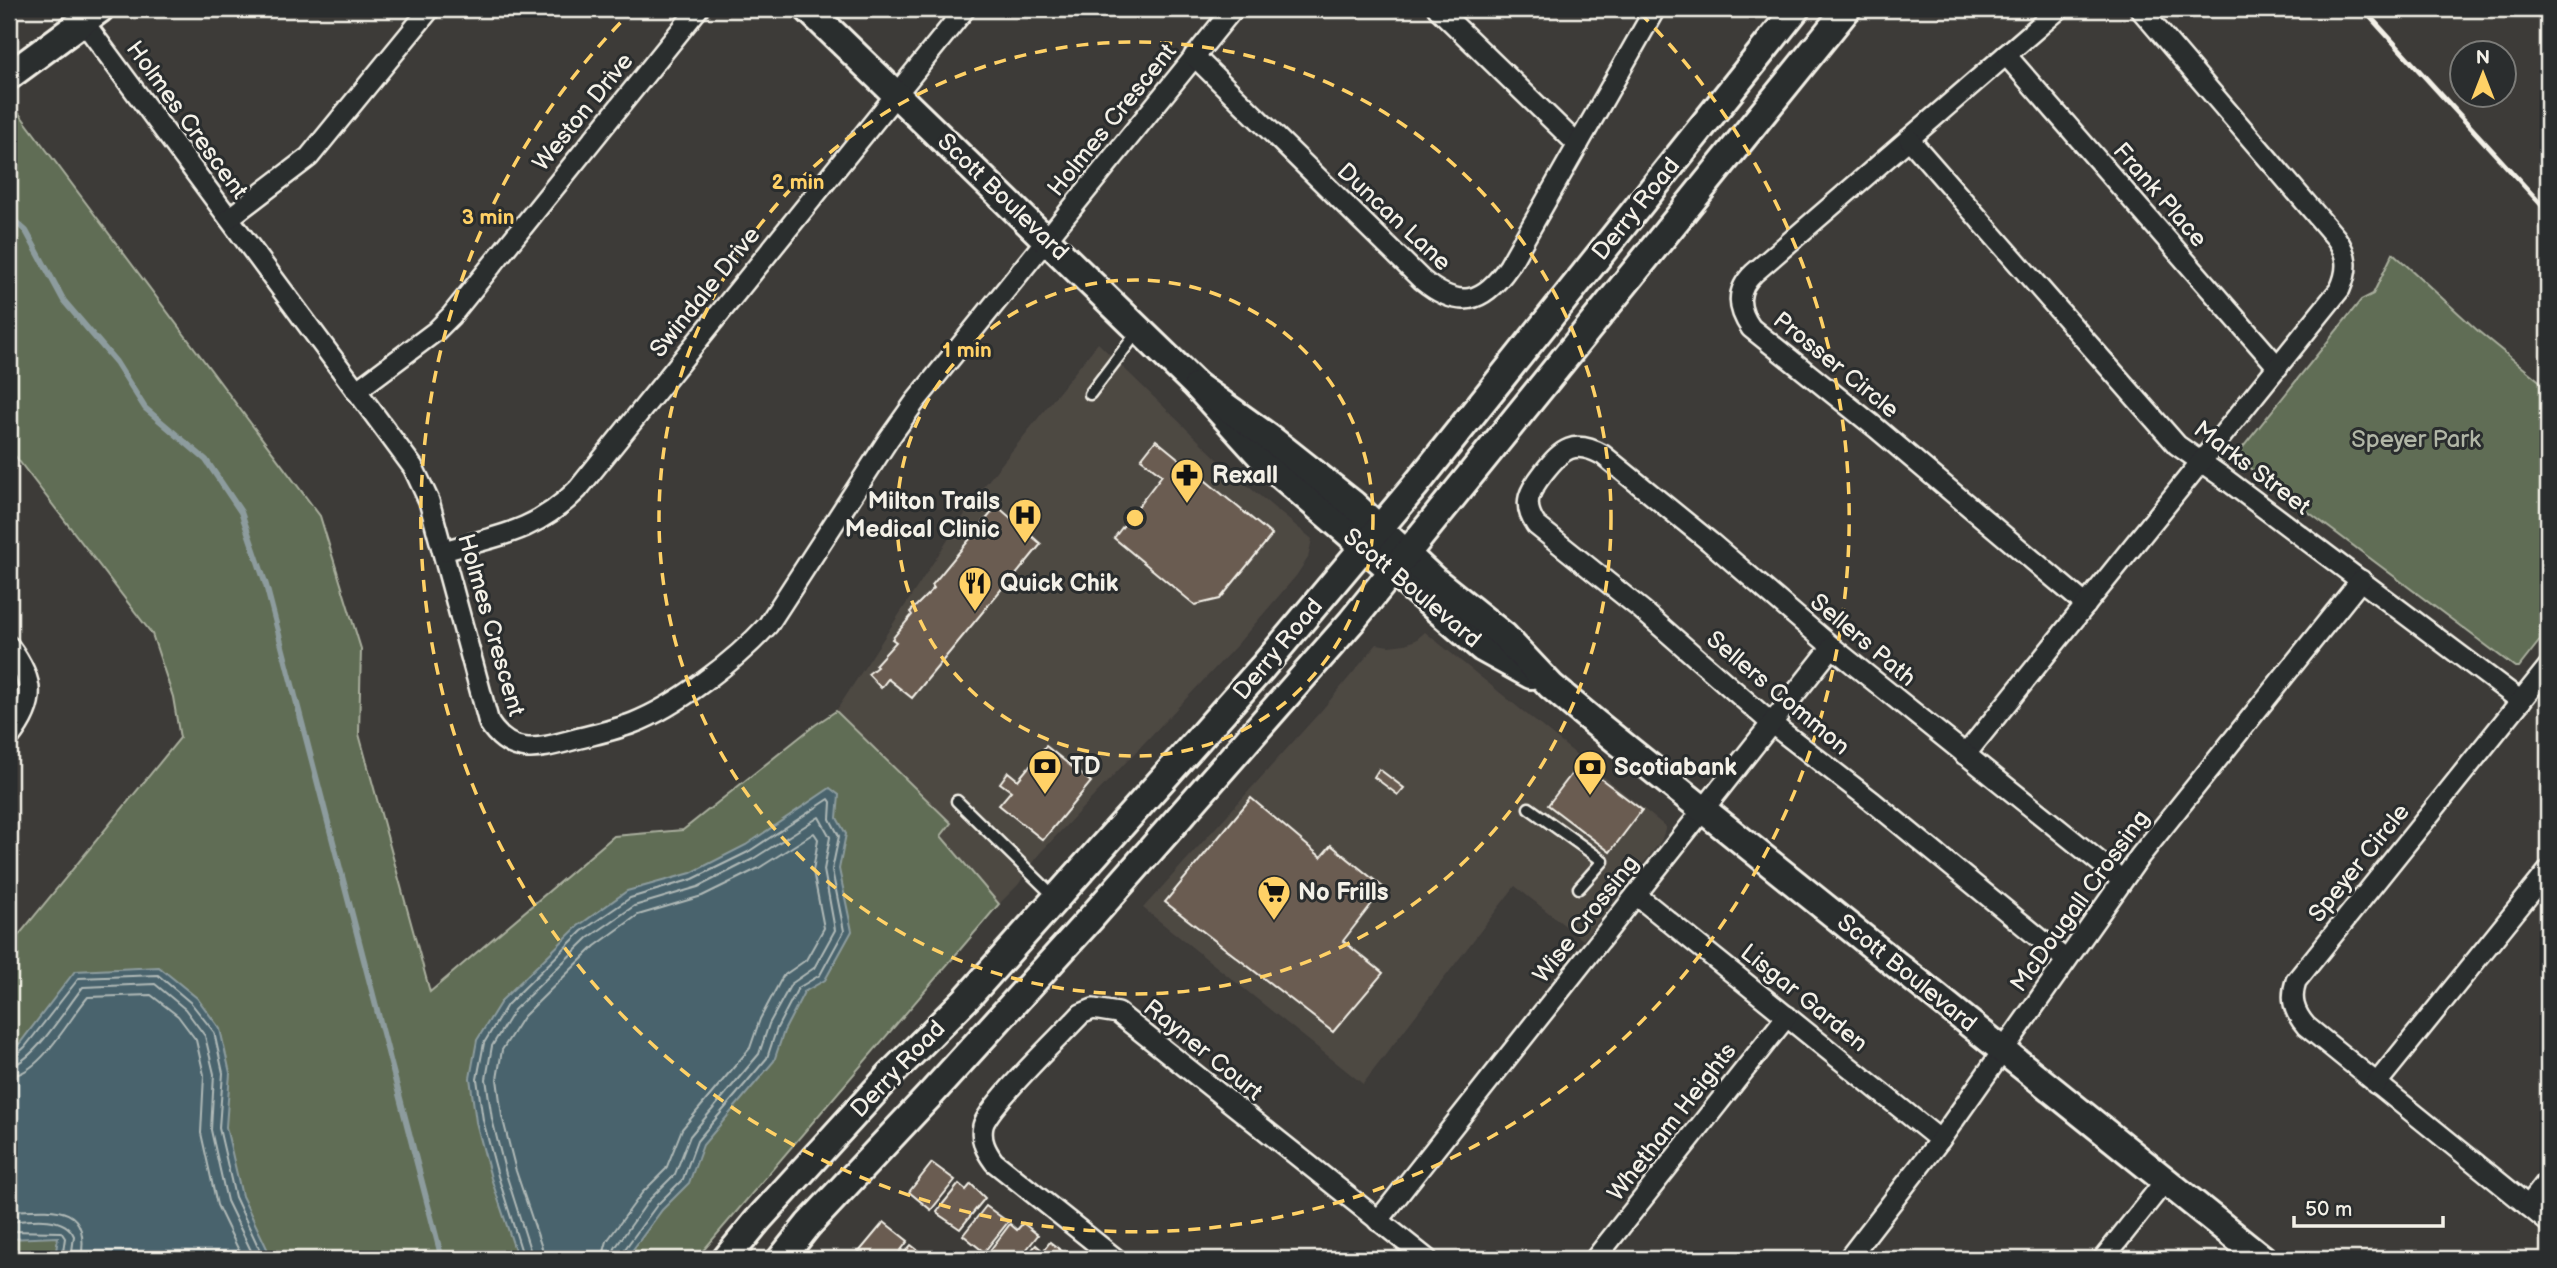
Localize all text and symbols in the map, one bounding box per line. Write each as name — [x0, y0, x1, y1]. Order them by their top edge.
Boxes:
street label: Holmes Crescent — [120, 35, 254, 205]
street label: Holmes Crescent — [1042, 37, 1183, 202]
north arrow — [2448, 38, 2518, 108]
street label: Weston Drive — [527, 47, 639, 177]
text: N — [2476, 47, 2490, 70]
street label: Scott Boulevard — [931, 127, 1075, 267]
street label: Frank Place — [2107, 137, 2213, 253]
street label: Derry Road — [1586, 152, 1686, 266]
street label: Duncan Lane — [1331, 157, 1457, 277]
text: 2 min — [771, 170, 825, 195]
text: 3 min — [462, 205, 514, 230]
street label: Swindale Drive — [644, 221, 766, 363]
street label: Prosser Circle — [1767, 306, 1905, 424]
text: 1 min — [942, 338, 992, 363]
street label: Marks Street — [2188, 415, 2317, 522]
park label: Speyer Park — [2351, 425, 2481, 454]
pharmacy icon: Rexall — [1168, 456, 1206, 505]
place label: Rexall — [1212, 461, 1278, 490]
place label: Milton Trails Medical Clinic — [845, 487, 1000, 544]
hospital icon: Milton Trails Medical Clinic — [1006, 496, 1044, 545]
centre of rings — [1123, 506, 1147, 530]
street label: Scott Boulevard — [1337, 522, 1487, 654]
street label: Holmes Crescent — [451, 531, 531, 720]
restaurant icon: Quick Chik — [956, 564, 994, 613]
place label: Quick Chik — [1000, 569, 1119, 598]
street label: Sellers Path — [1804, 587, 1922, 693]
street label: Derry Road — [1227, 592, 1329, 706]
street label: Sellers Common — [1700, 625, 1856, 761]
bank icon: TD — [1026, 747, 1064, 796]
bank icon: Scotiabank — [1571, 748, 1609, 797]
place label: TD — [1070, 752, 1100, 781]
place label: Scotiabank — [1614, 753, 1737, 782]
street label: Speyer Circle — [2302, 798, 2416, 928]
street label: McDougall Crossing — [2004, 804, 2156, 998]
street label: Wise Crossing — [1527, 849, 1645, 989]
supermarket icon: No Frills — [1255, 873, 1293, 922]
place label: No Frills — [1298, 878, 1389, 907]
street label: Scott Boulevard — [1831, 908, 1983, 1038]
street label: Lisgar Garden — [1735, 938, 1873, 1058]
street label: Rayner Court — [1138, 993, 1269, 1107]
street label: Derry Road — [845, 1014, 951, 1124]
street label: Whetham Heights — [1601, 1037, 1743, 1207]
scale bar — [2294, 1184, 2443, 1228]
text: 50 m — [2305, 1197, 2352, 1222]

